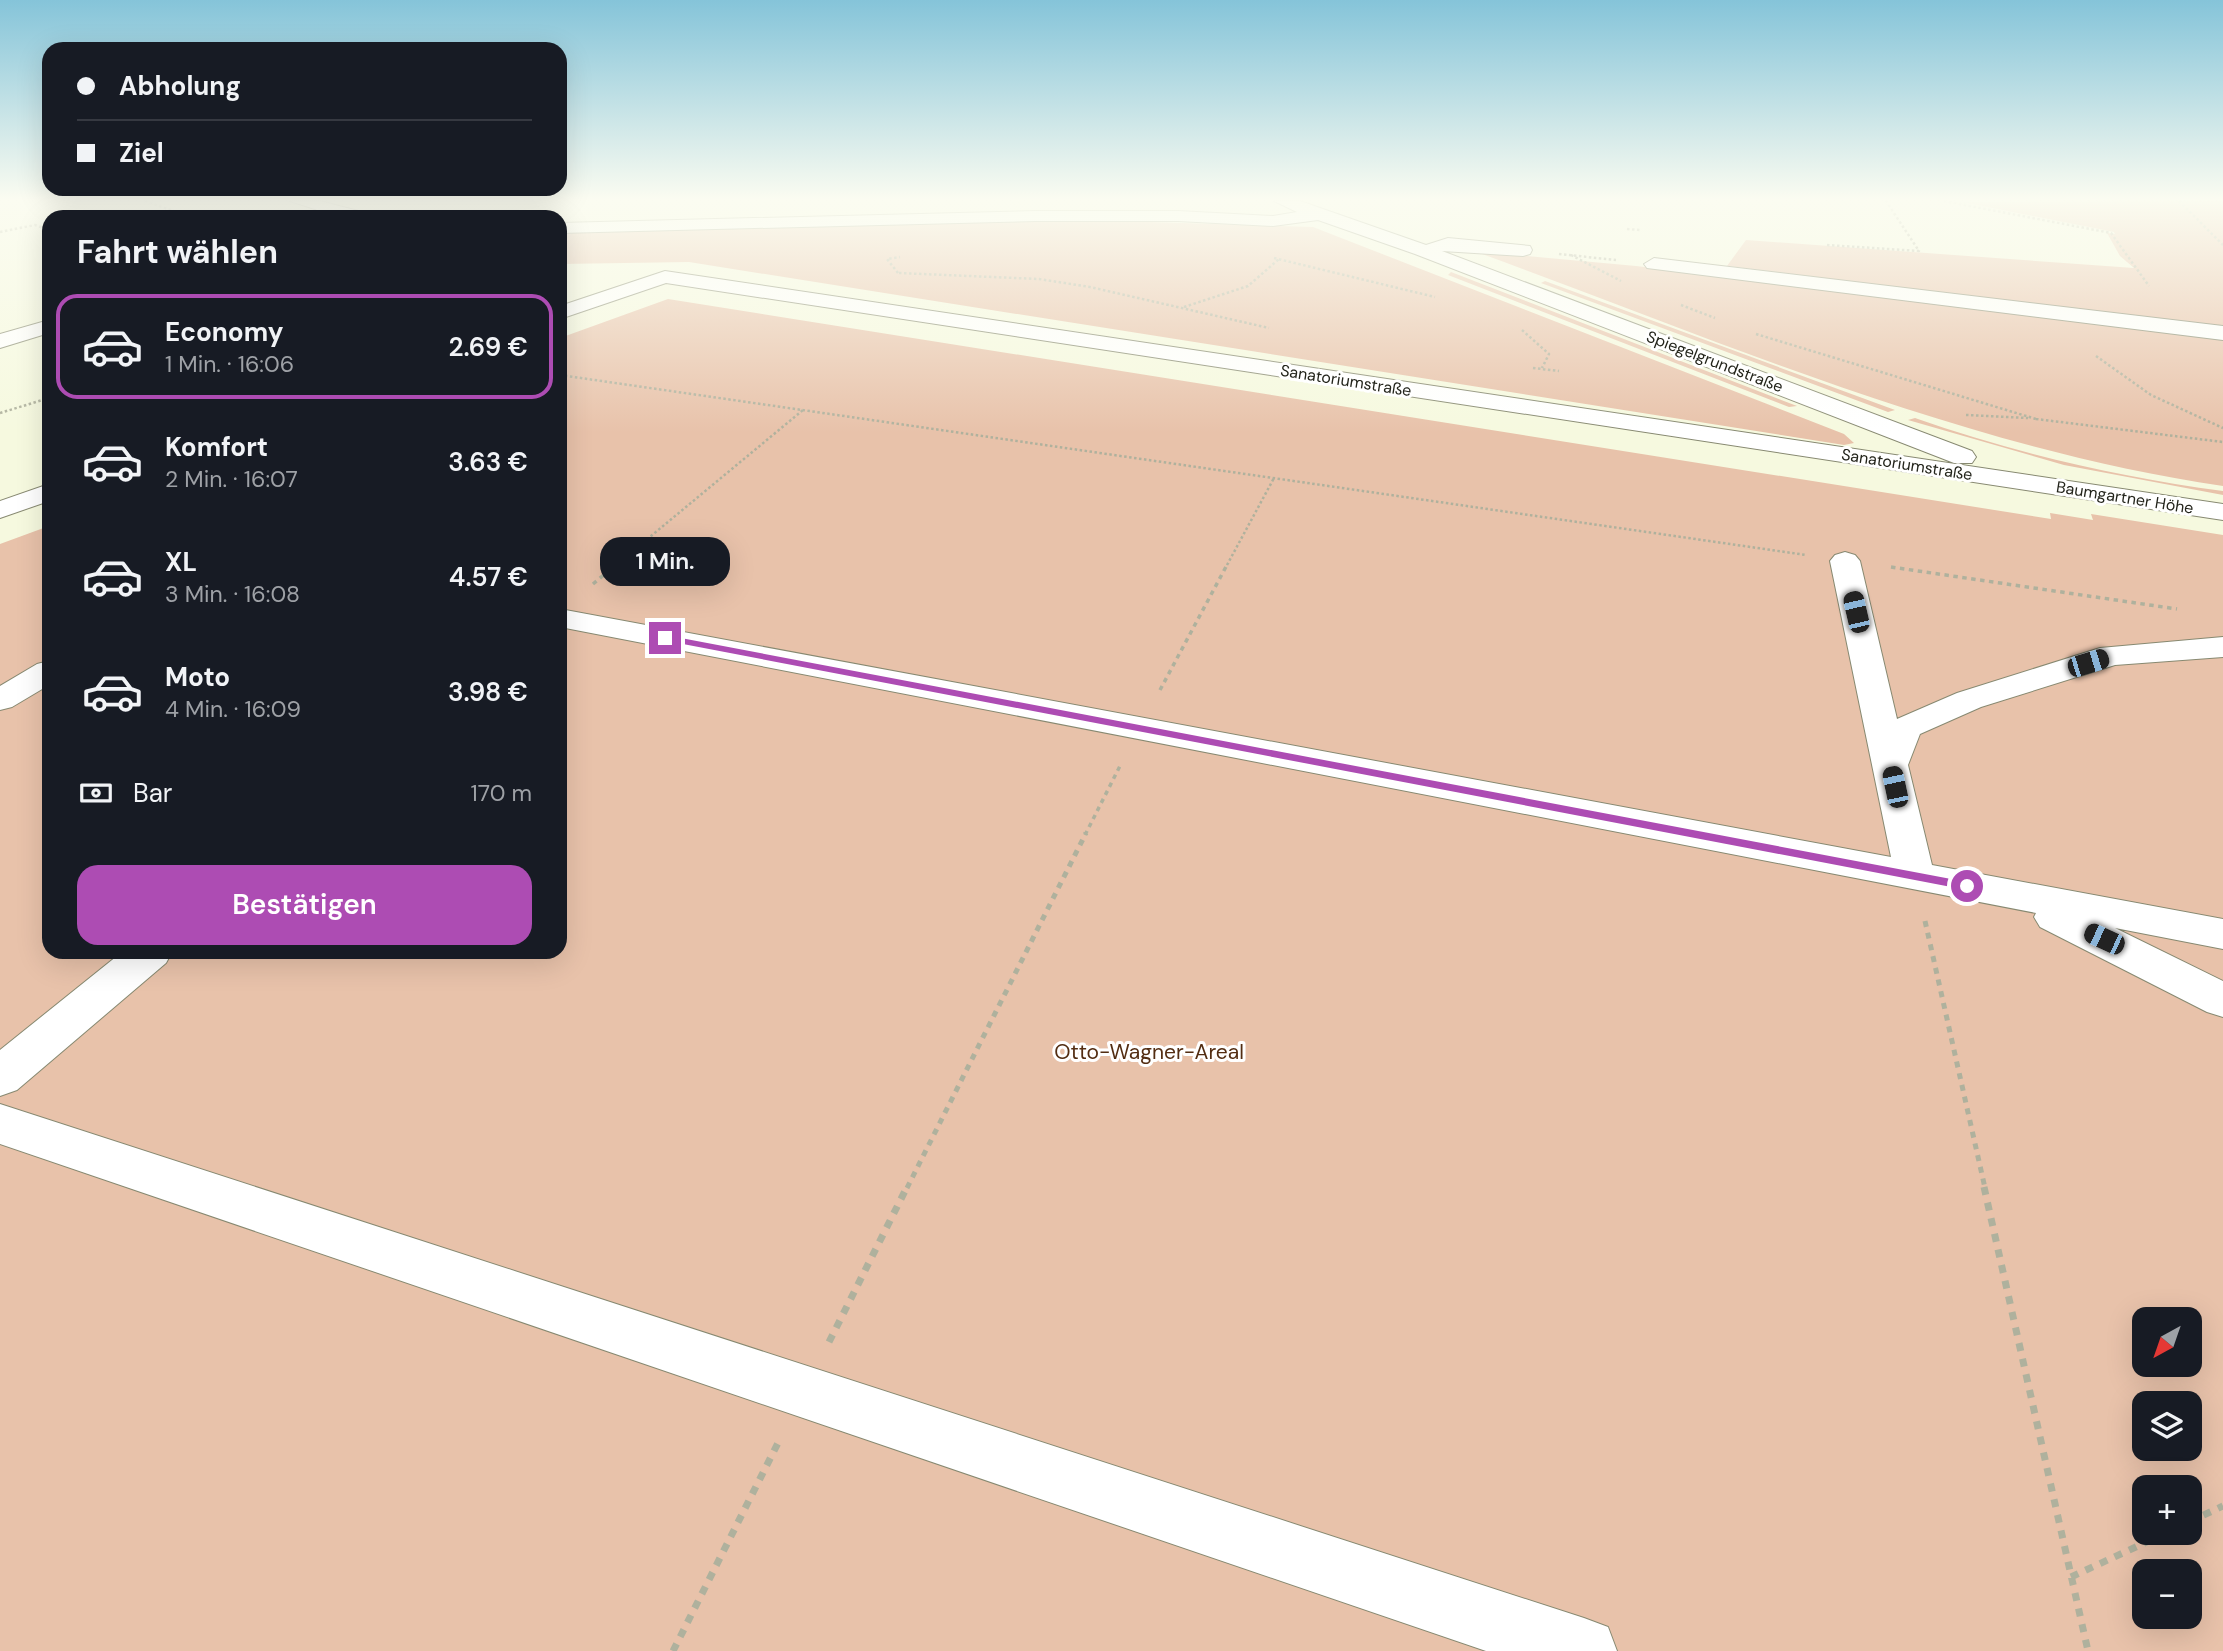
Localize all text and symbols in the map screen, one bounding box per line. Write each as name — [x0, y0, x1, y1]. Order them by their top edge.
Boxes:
text: Abholung — [119, 69, 241, 103]
text: Ziel — [119, 136, 164, 170]
text: Fahrt wählen — [77, 231, 278, 273]
icon: car — [81, 315, 144, 378]
text: Economy — [165, 315, 283, 349]
street label: Spiegelgrundstraße — [1644, 326, 1786, 397]
text: 2.69 € — [449, 330, 528, 364]
text: 1 Min. · 16:06 — [165, 349, 294, 379]
street label: Sanatoriumstraße — [1279, 360, 1413, 401]
icon: car — [81, 430, 144, 493]
text: Komfort — [165, 430, 268, 464]
street label: Sanatoriumstraße — [1840, 444, 1974, 485]
text: 3.63 € — [448, 445, 528, 479]
text: 2 Min. · 16:07 — [165, 464, 298, 494]
street label: Baumgartner Höhe — [2055, 476, 2195, 519]
callout: 1 Min. — [600, 536, 730, 586]
icon: car — [81, 545, 144, 608]
text: XL — [165, 545, 197, 579]
text: 1 Min. — [635, 546, 695, 576]
text: 4.57 € — [449, 560, 528, 594]
text: 3 Min. · 16:08 — [165, 579, 300, 609]
car — [1842, 589, 1871, 635]
route end — [649, 622, 681, 654]
car — [2065, 647, 2112, 679]
icon: car — [81, 660, 144, 723]
text: Moto — [165, 660, 230, 694]
text: 3.98 € — [448, 675, 528, 709]
text: 4 Min. · 16:09 — [165, 694, 301, 724]
car — [1881, 764, 1910, 810]
icon: cash — [77, 774, 115, 812]
text: Bar — [133, 776, 172, 810]
text: 170 m — [471, 778, 532, 808]
button: Bestätigen — [77, 865, 532, 945]
route start — [1951, 870, 1983, 902]
car — [2081, 921, 2128, 957]
park label: Otto-Wagner-Areal — [1054, 1038, 1244, 1066]
north arrow — [2132, 1307, 2202, 1377]
map controls — [2132, 1307, 2202, 1629]
button: layers — [2132, 1391, 2202, 1461]
button: + — [2132, 1475, 2202, 1545]
button: − — [2132, 1559, 2202, 1629]

